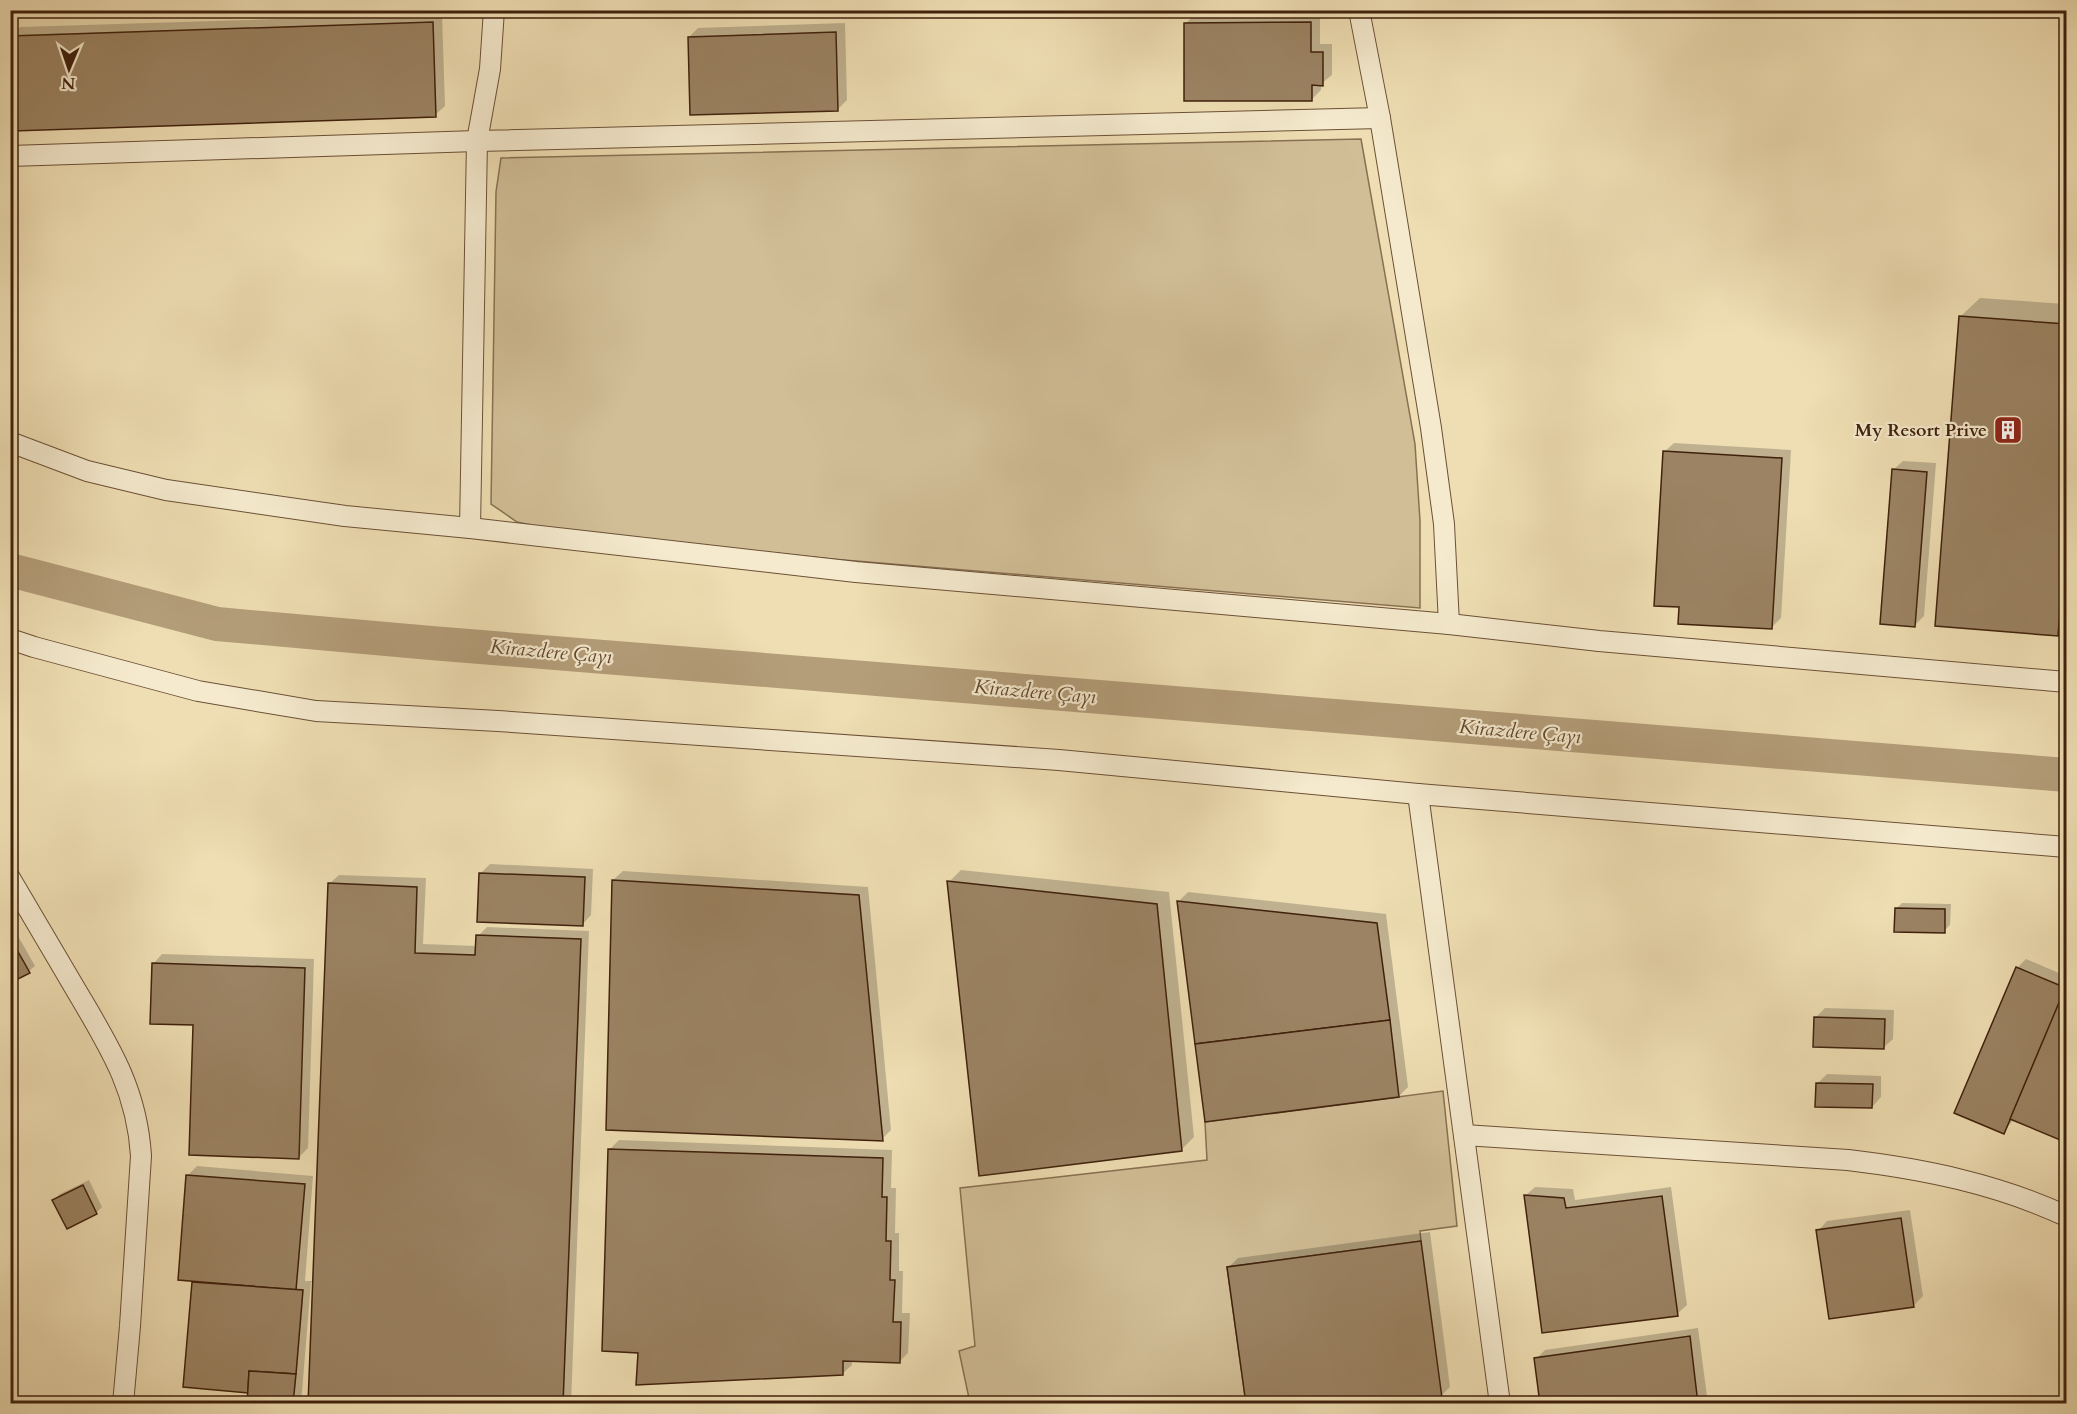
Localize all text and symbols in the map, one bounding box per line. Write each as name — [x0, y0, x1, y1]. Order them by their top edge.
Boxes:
north arrow — [39, 39, 99, 99]
text: N — [61, 72, 76, 94]
building icon: My Resort Prive — [1992, 414, 2024, 446]
place label: My Resort Prive — [1855, 418, 1987, 443]
water label: Kirazdere Çayı — [489, 633, 614, 670]
water label: Kirazdere Çayı — [973, 673, 1098, 710]
water label: Kirazdere Çayı — [1458, 713, 1583, 750]

